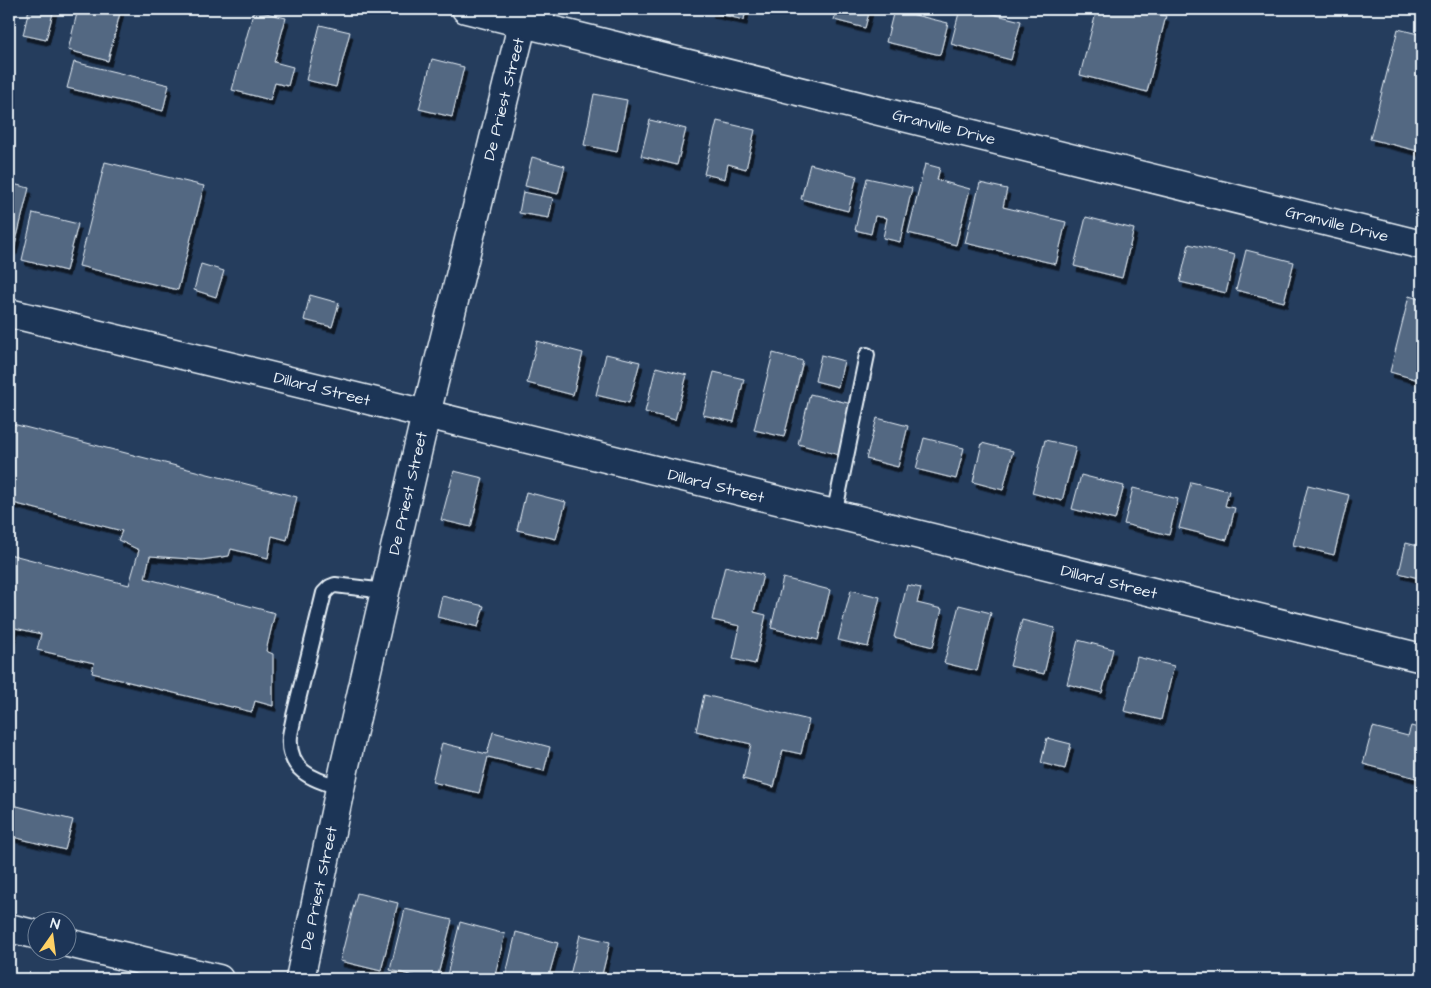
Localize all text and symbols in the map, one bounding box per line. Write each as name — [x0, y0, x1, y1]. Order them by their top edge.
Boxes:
street label: De Priest Street — [478, 35, 530, 163]
street label: Granville Drive — [890, 104, 998, 151]
street label: Granville Drive — [1283, 201, 1391, 248]
street label: Dillard Street — [271, 366, 373, 412]
street label: De Priest Street — [383, 429, 433, 557]
street label: Dillard Street — [665, 463, 767, 509]
street label: Dillard Street — [1058, 559, 1160, 605]
street label: De Priest Street — [295, 824, 343, 952]
north arrow — [28, 910, 78, 960]
text: N — [48, 914, 62, 935]

